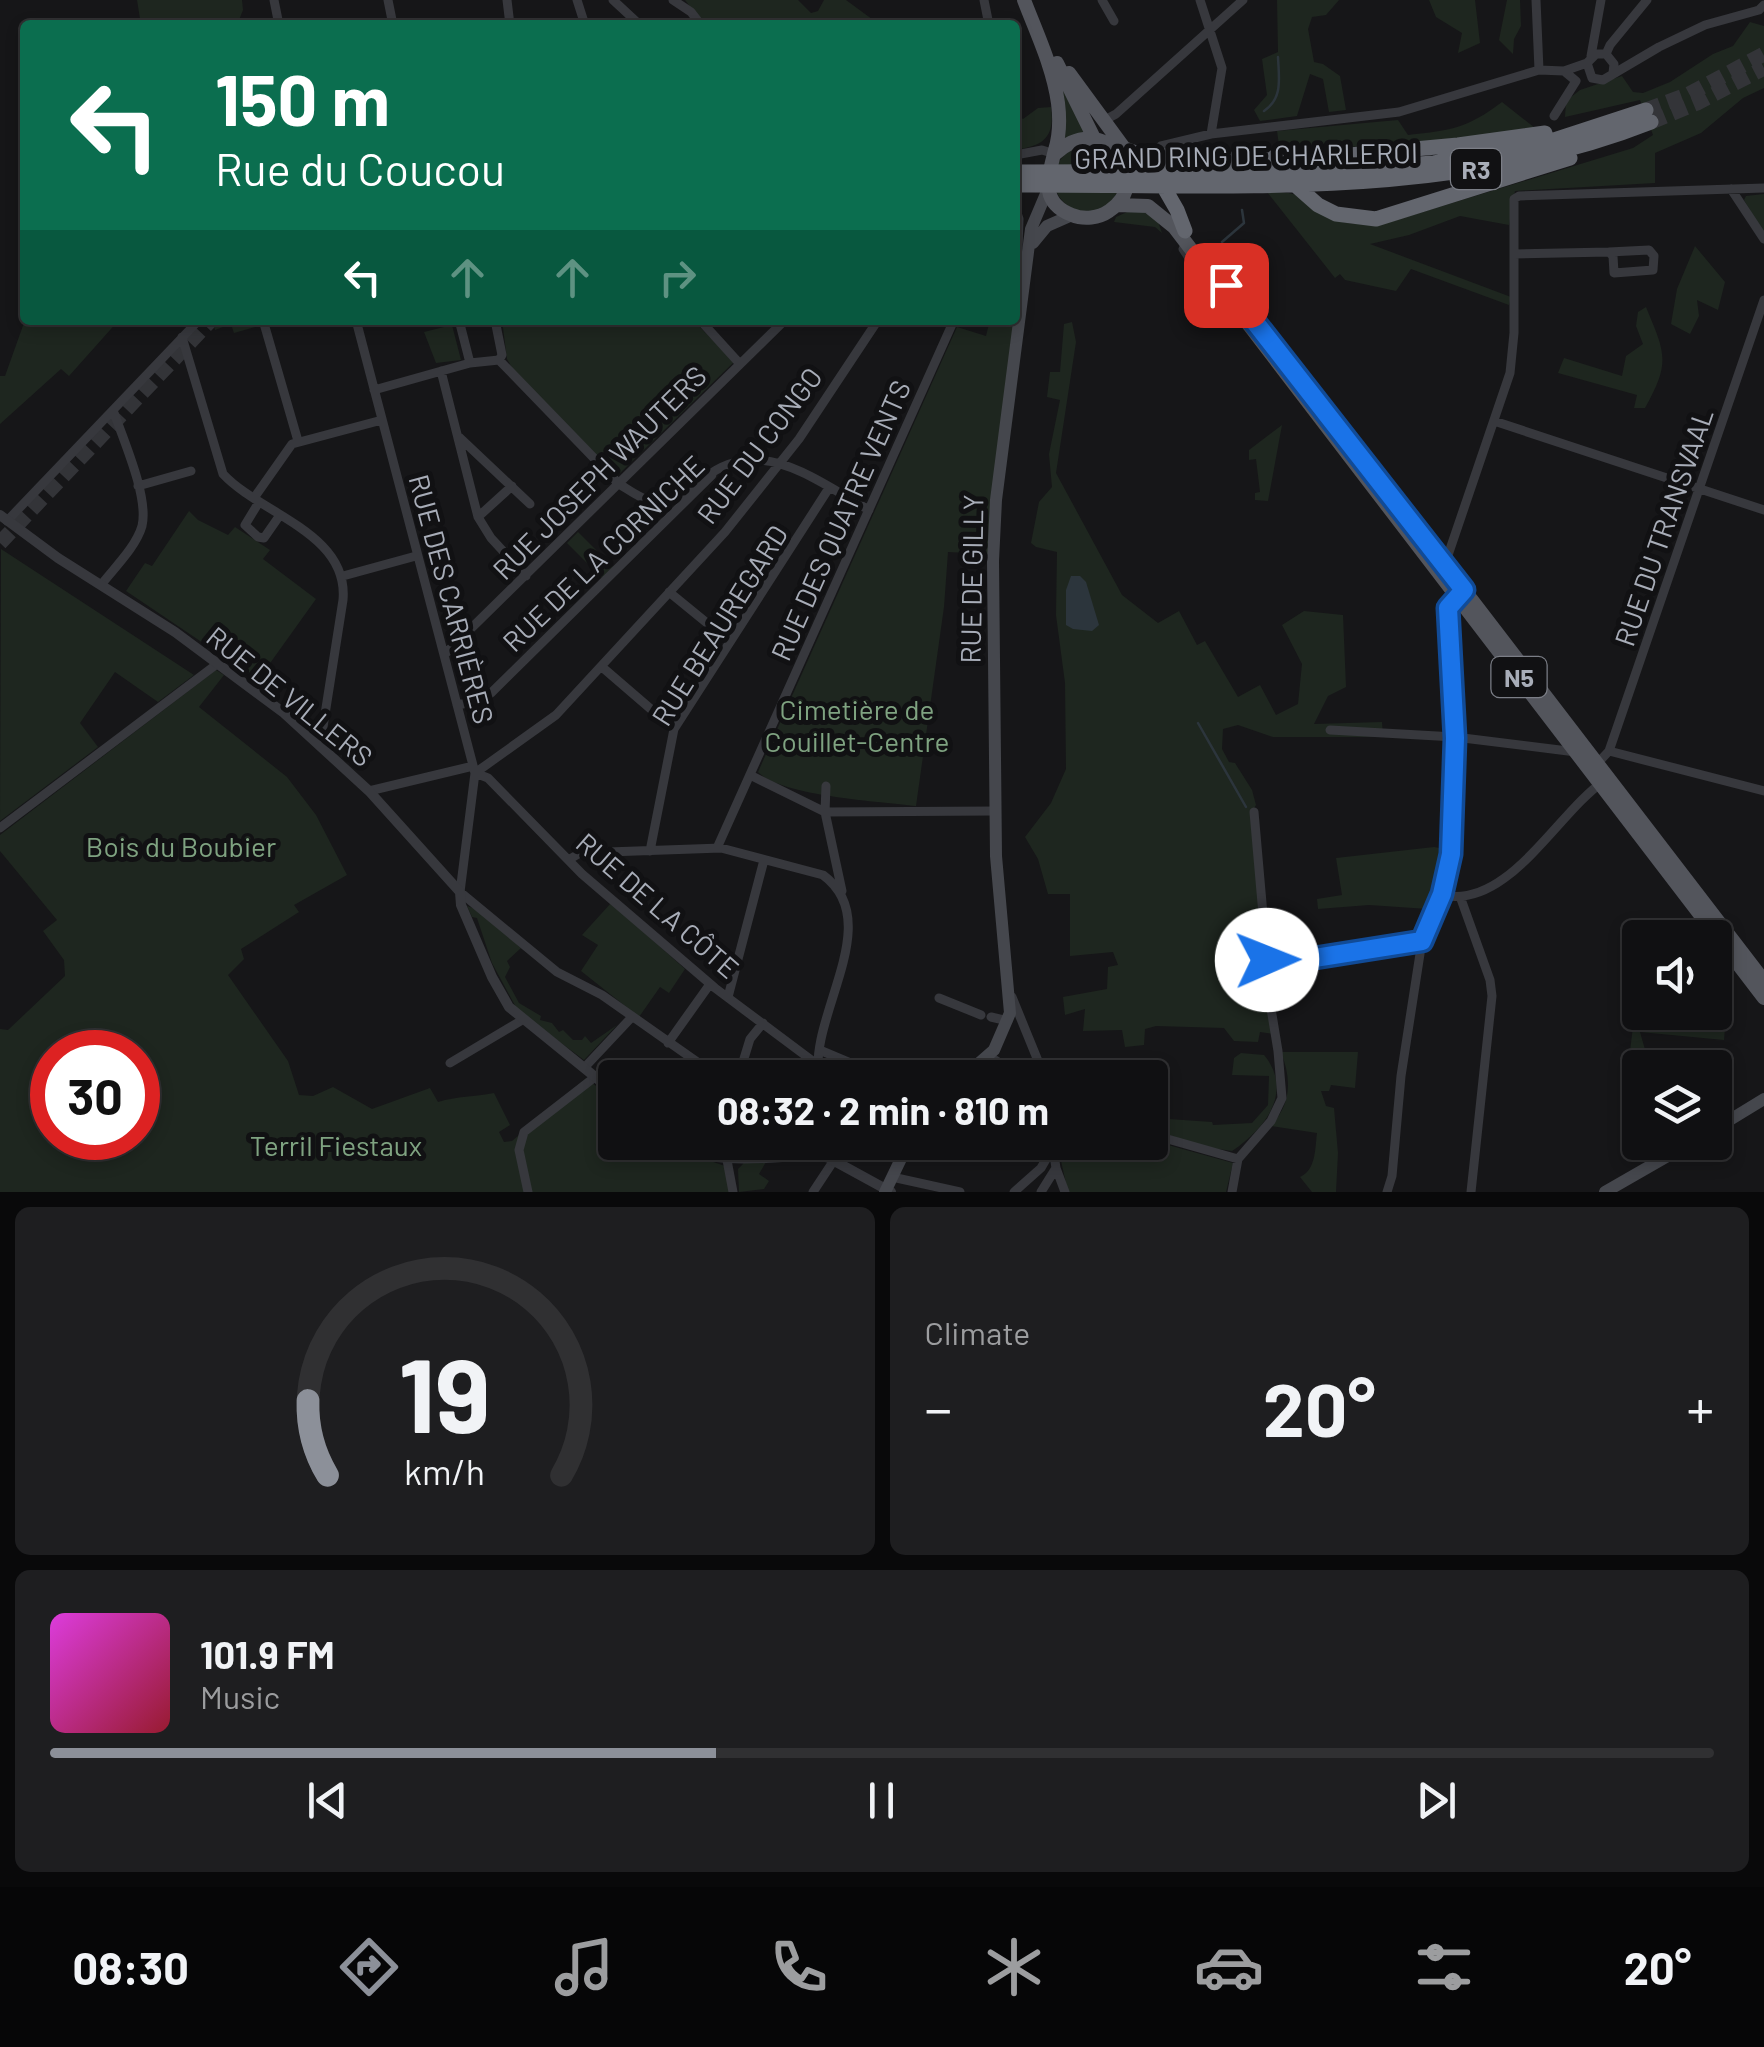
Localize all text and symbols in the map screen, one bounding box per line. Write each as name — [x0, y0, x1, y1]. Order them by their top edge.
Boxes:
text: 150 m — [215, 56, 390, 140]
icon: left — [50, 60, 180, 190]
street label: GRAND RING DE CHARLEROI — [1074, 135, 1418, 175]
text: Rue du Coucou — [215, 141, 505, 195]
road number: R3 — [1451, 149, 1501, 189]
pin — [1184, 243, 1269, 328]
icon: left — [335, 250, 390, 305]
icon: ahead — [440, 250, 495, 305]
icon: ahead — [545, 250, 600, 305]
icon: right — [650, 250, 705, 305]
icon: arrive — [1199, 258, 1254, 313]
street label: RUE JOSEPH WAUTERS — [485, 358, 713, 586]
street label: RUE DU CONGO — [689, 360, 829, 530]
street label: RUE DES QUATRE VENTS — [763, 375, 917, 665]
street label: RUE DU TRANSVAAL — [1606, 404, 1720, 650]
street label: RUE DE LA CORNICHE — [495, 448, 711, 658]
street label: RUE DES CARRIÈRES — [402, 471, 502, 727]
street label: RUE DE GILLY — [953, 494, 989, 664]
street label: RUE BEAUREGARD — [644, 518, 794, 732]
street label: RUE DE VILLERS — [200, 619, 380, 773]
road number: N5 — [1492, 657, 1546, 697]
park label: Cimetière de Couillet-Centre — [765, 692, 949, 758]
street label: RUE DE LA CÔTE — [570, 825, 746, 985]
park label: Bois du Boubier — [86, 829, 276, 863]
position arrow — [1215, 908, 1319, 1012]
map controls — [1622, 920, 1732, 1160]
button: sound — [1622, 920, 1732, 1030]
speed limit sign: 30 — [30, 1030, 160, 1160]
button: layers — [1622, 1050, 1732, 1160]
text: 08:32 · 2 min · 810 m — [717, 1087, 1049, 1133]
park label: Terril Fiestaux — [250, 1128, 422, 1162]
text: Climate — [925, 1313, 1030, 1351]
text: 19 — [399, 1329, 491, 1454]
text: 20° — [1263, 1362, 1376, 1452]
text: − — [925, 1374, 952, 1440]
text: + — [1686, 1374, 1714, 1440]
text: km/h — [404, 1449, 485, 1492]
text: 101.9 FM — [200, 1631, 335, 1677]
text: Music — [200, 1677, 280, 1715]
icon: previous — [300, 1773, 355, 1828]
icon: pause — [854, 1773, 909, 1828]
icon: next — [1409, 1773, 1464, 1828]
icon: directions — [334, 1932, 404, 2002]
icon: music — [549, 1932, 619, 2002]
icon: phone — [764, 1932, 834, 2002]
icon: climate — [979, 1932, 1049, 2002]
icon: car — [1194, 1932, 1264, 2002]
icon: filters — [1409, 1932, 1479, 2002]
text: 08:30 — [72, 1940, 189, 1994]
text: 20° — [1624, 1940, 1691, 1994]

